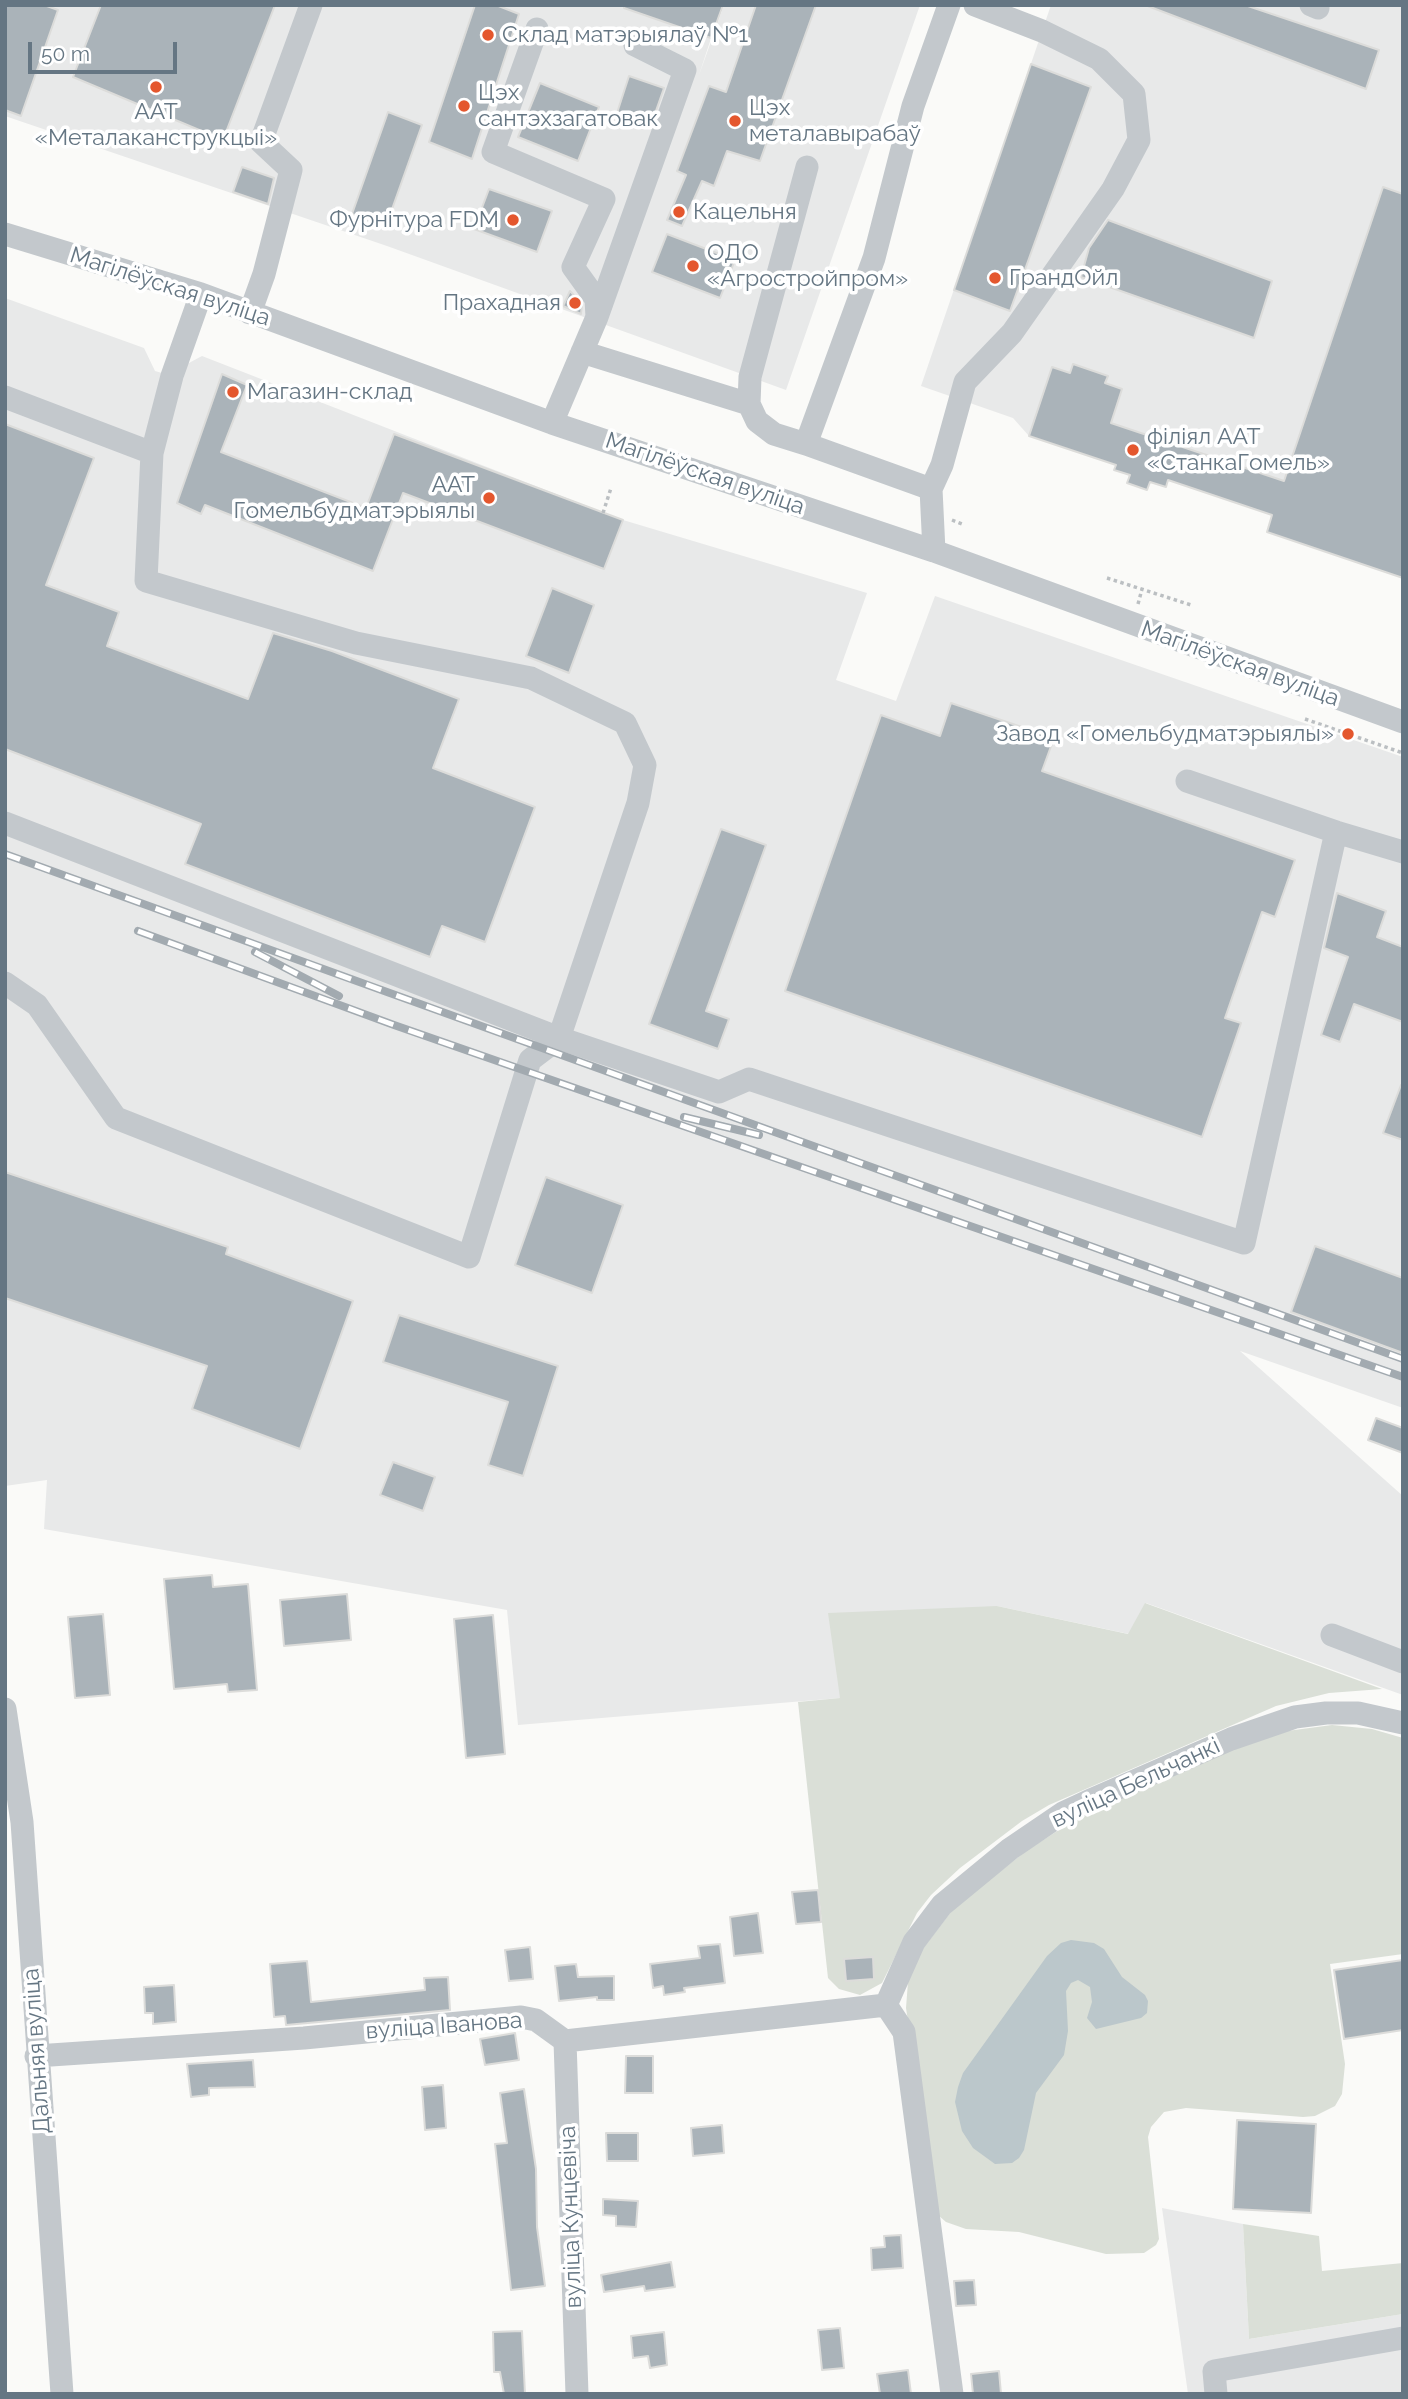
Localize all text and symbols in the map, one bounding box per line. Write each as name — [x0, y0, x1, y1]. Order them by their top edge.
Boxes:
place label: Склад матэрыялаў №1 — [502, 21, 748, 49]
marker: Склад матэрыялаў №1 — [480, 27, 496, 43]
scale bar — [32, 28, 180, 72]
text: 50 m — [41, 41, 90, 66]
marker: ААТ «Металаканструкцыі» — [148, 79, 164, 95]
place label: Цэх сантэхзагатовак — [478, 79, 658, 133]
place label: Цэх металавырабаў — [749, 94, 921, 148]
place label: ААТ «Металаканструкцыі» — [35, 98, 277, 152]
marker: Цэх сантэхзагатовак — [456, 98, 472, 114]
marker: Цэх металавырабаў — [727, 113, 743, 129]
place label: Кацельня — [693, 198, 797, 226]
marker: Кацельня — [671, 204, 687, 220]
place label: Фурнітура FDM — [329, 206, 499, 234]
marker: Фурнітура FDM — [505, 212, 521, 228]
place label: ОДО «Агростройпром» — [707, 239, 908, 293]
street label: Магілёўская вуліца — [66, 242, 274, 332]
marker: ОДО «Агростройпром» — [685, 258, 701, 274]
place label: ГрандОйл — [1009, 264, 1118, 292]
marker: ГрандОйл — [987, 270, 1003, 286]
place label: Прахадная — [443, 289, 561, 317]
marker: Прахадная — [567, 295, 583, 311]
place label: Магазин-склад — [247, 378, 412, 406]
marker: Магазин-склад — [225, 384, 241, 400]
place label: філіял ААТ «СтанкаГомель» — [1147, 423, 1330, 477]
street label: Магілёўская вуліца — [602, 427, 808, 521]
marker: філіял ААТ «СтанкаГомель» — [1125, 442, 1141, 458]
place label: ААТ Гомельбудматэрыялы — [234, 471, 475, 525]
marker: ААТ Гомельбудматэрыялы — [481, 490, 497, 506]
street label: Магілёўская вуліца — [1137, 615, 1343, 713]
place label: Завод «Гомельбудматэрыялы» — [996, 720, 1334, 748]
marker: Завод «Гомельбудматэрыялы» — [1340, 726, 1356, 742]
street label: вуліца Бельчанкі — [1048, 1732, 1224, 1834]
street label: Дальняя вуліца — [17, 1967, 57, 2135]
street label: вуліца Іванова — [365, 2007, 523, 2045]
street label: вуліца Кунцевіча — [554, 2125, 588, 2309]

